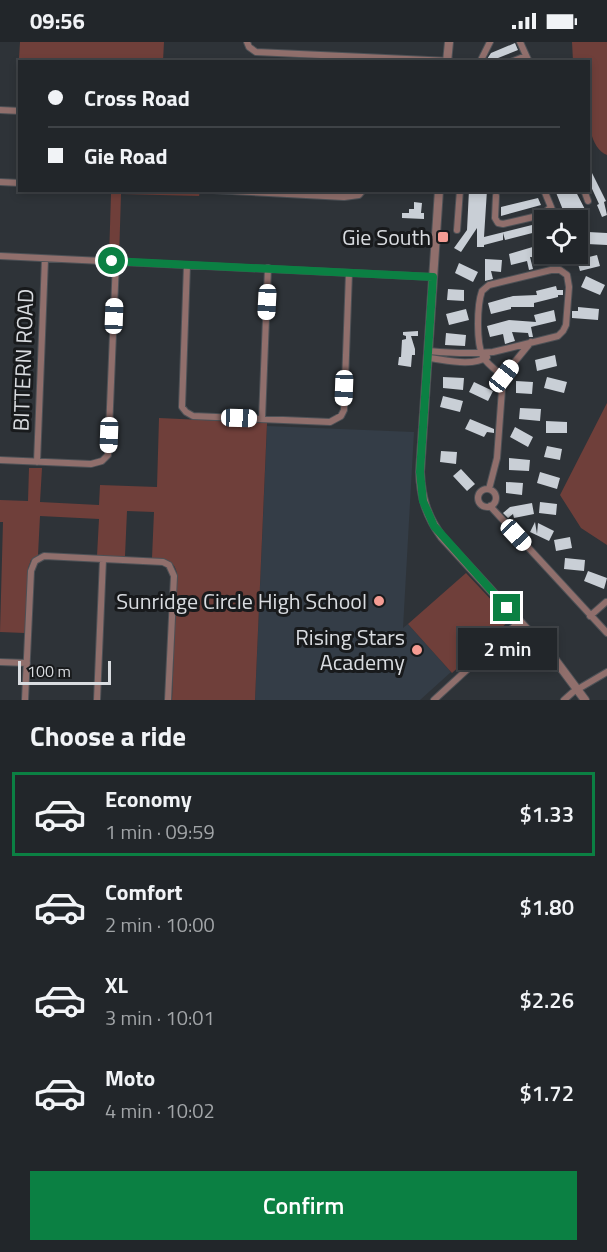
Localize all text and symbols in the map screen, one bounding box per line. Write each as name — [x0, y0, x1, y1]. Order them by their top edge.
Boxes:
text: 09:56 — [30, 4, 85, 38]
text: Cross Road — [84, 81, 190, 115]
text: Gie Road — [84, 139, 168, 173]
map controls — [534, 210, 588, 264]
button: locate — [534, 210, 588, 264]
place label: Gie South — [342, 220, 431, 254]
marker: Gie South — [436, 230, 450, 244]
route start — [98, 247, 125, 274]
car — [257, 284, 277, 320]
street label: BITTERN ROAD — [4, 288, 42, 432]
car — [104, 298, 124, 334]
car — [486, 356, 522, 396]
car — [334, 370, 354, 406]
car — [221, 408, 257, 428]
car — [99, 417, 119, 453]
car — [497, 516, 535, 554]
place label: Sunridge Circle High School — [116, 584, 367, 618]
marker: Sunridge Circle High School — [372, 594, 386, 608]
route end — [493, 594, 520, 621]
place label: Rising Stars Academy — [295, 620, 405, 679]
callout: 2 min — [458, 629, 556, 671]
text: 2 min — [483, 633, 532, 664]
marker: Rising Stars Academy — [410, 643, 424, 657]
scale bar — [18, 658, 111, 686]
text: 100 m — [27, 659, 71, 683]
text: Choose a ride — [30, 715, 186, 756]
text: Economy — [105, 782, 192, 816]
icon: car — [33, 787, 87, 841]
text: $1.33 — [519, 797, 574, 831]
text: 1 min · 09:59 — [105, 816, 215, 847]
text: Comfort — [105, 875, 183, 909]
icon: car — [33, 880, 87, 934]
text: $1.80 — [519, 890, 574, 924]
text: 2 min · 10:00 — [105, 909, 215, 940]
text: XL — [105, 968, 128, 1002]
icon: car — [33, 973, 87, 1027]
text: $2.26 — [519, 983, 574, 1017]
text: 3 min · 10:01 — [105, 1002, 215, 1033]
text: Moto — [105, 1061, 155, 1095]
icon: car — [33, 1066, 87, 1120]
text: $1.72 — [519, 1076, 574, 1110]
text: 4 min · 10:02 — [105, 1095, 215, 1126]
button: Confirm — [30, 1171, 577, 1240]

